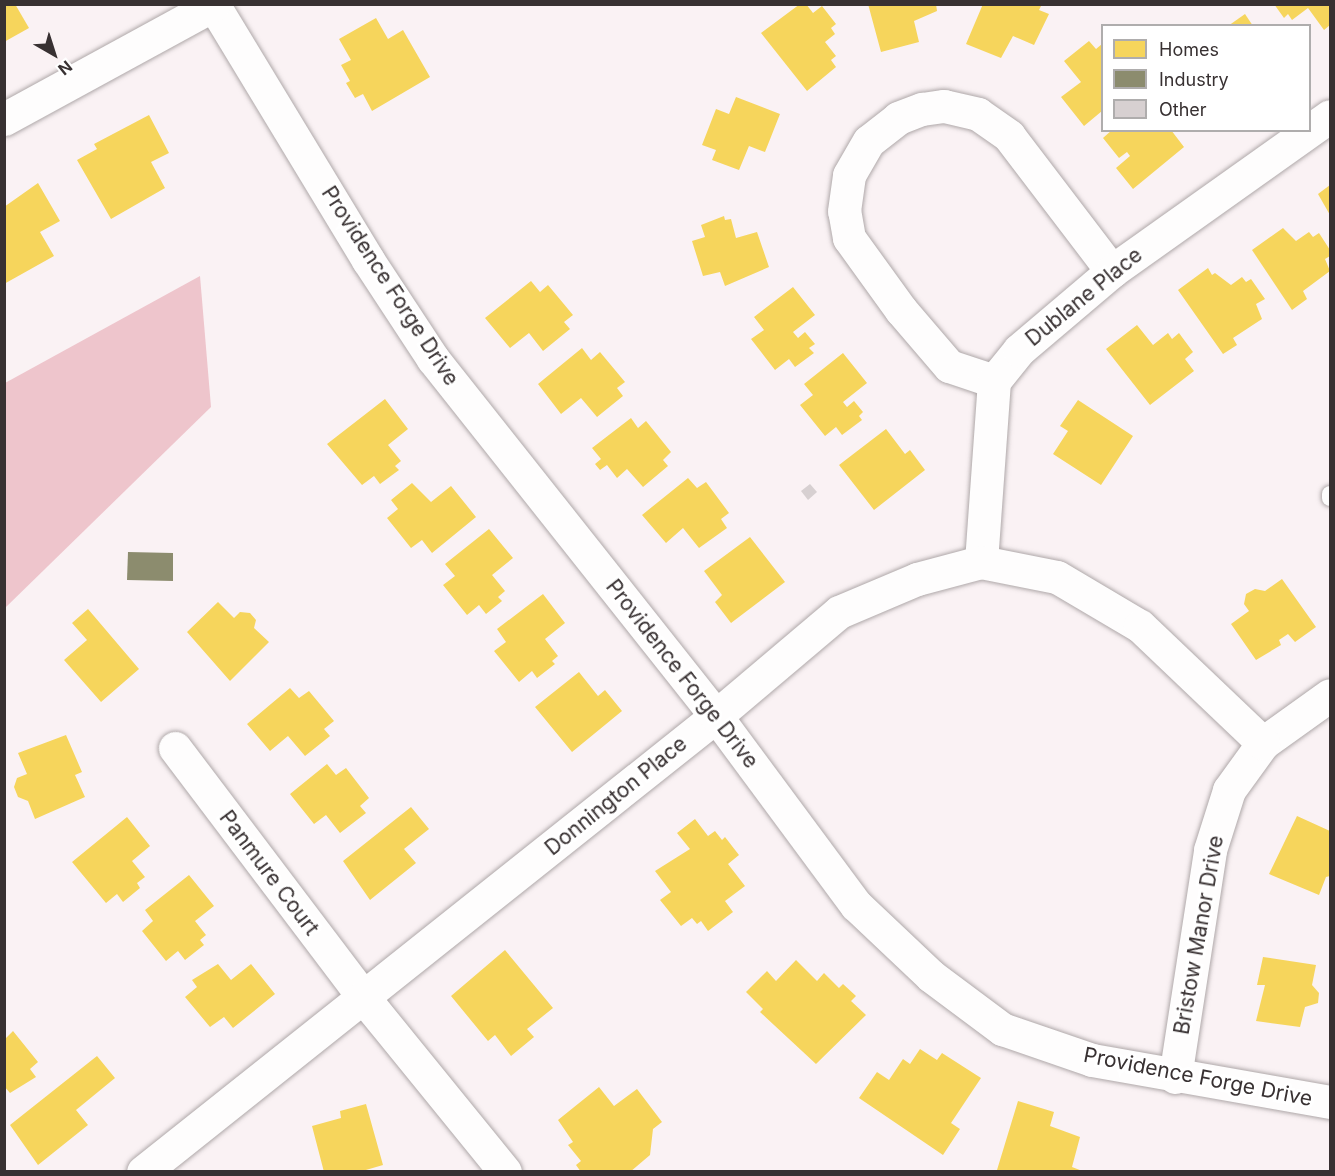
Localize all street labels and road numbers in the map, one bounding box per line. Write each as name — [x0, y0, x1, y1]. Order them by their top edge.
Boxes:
street label: Providence Forge Drive — [316, 182, 464, 390]
street label: Dublane Place — [1021, 242, 1147, 352]
street label: Providence Forge Drive — [600, 575, 764, 773]
street label: Donnington Place — [540, 731, 692, 861]
street label: Panmure Court — [214, 806, 324, 940]
street label: Bristow Manor Drive — [1169, 833, 1229, 1037]
street label: Providence Forge Drive — [1081, 1042, 1315, 1112]

